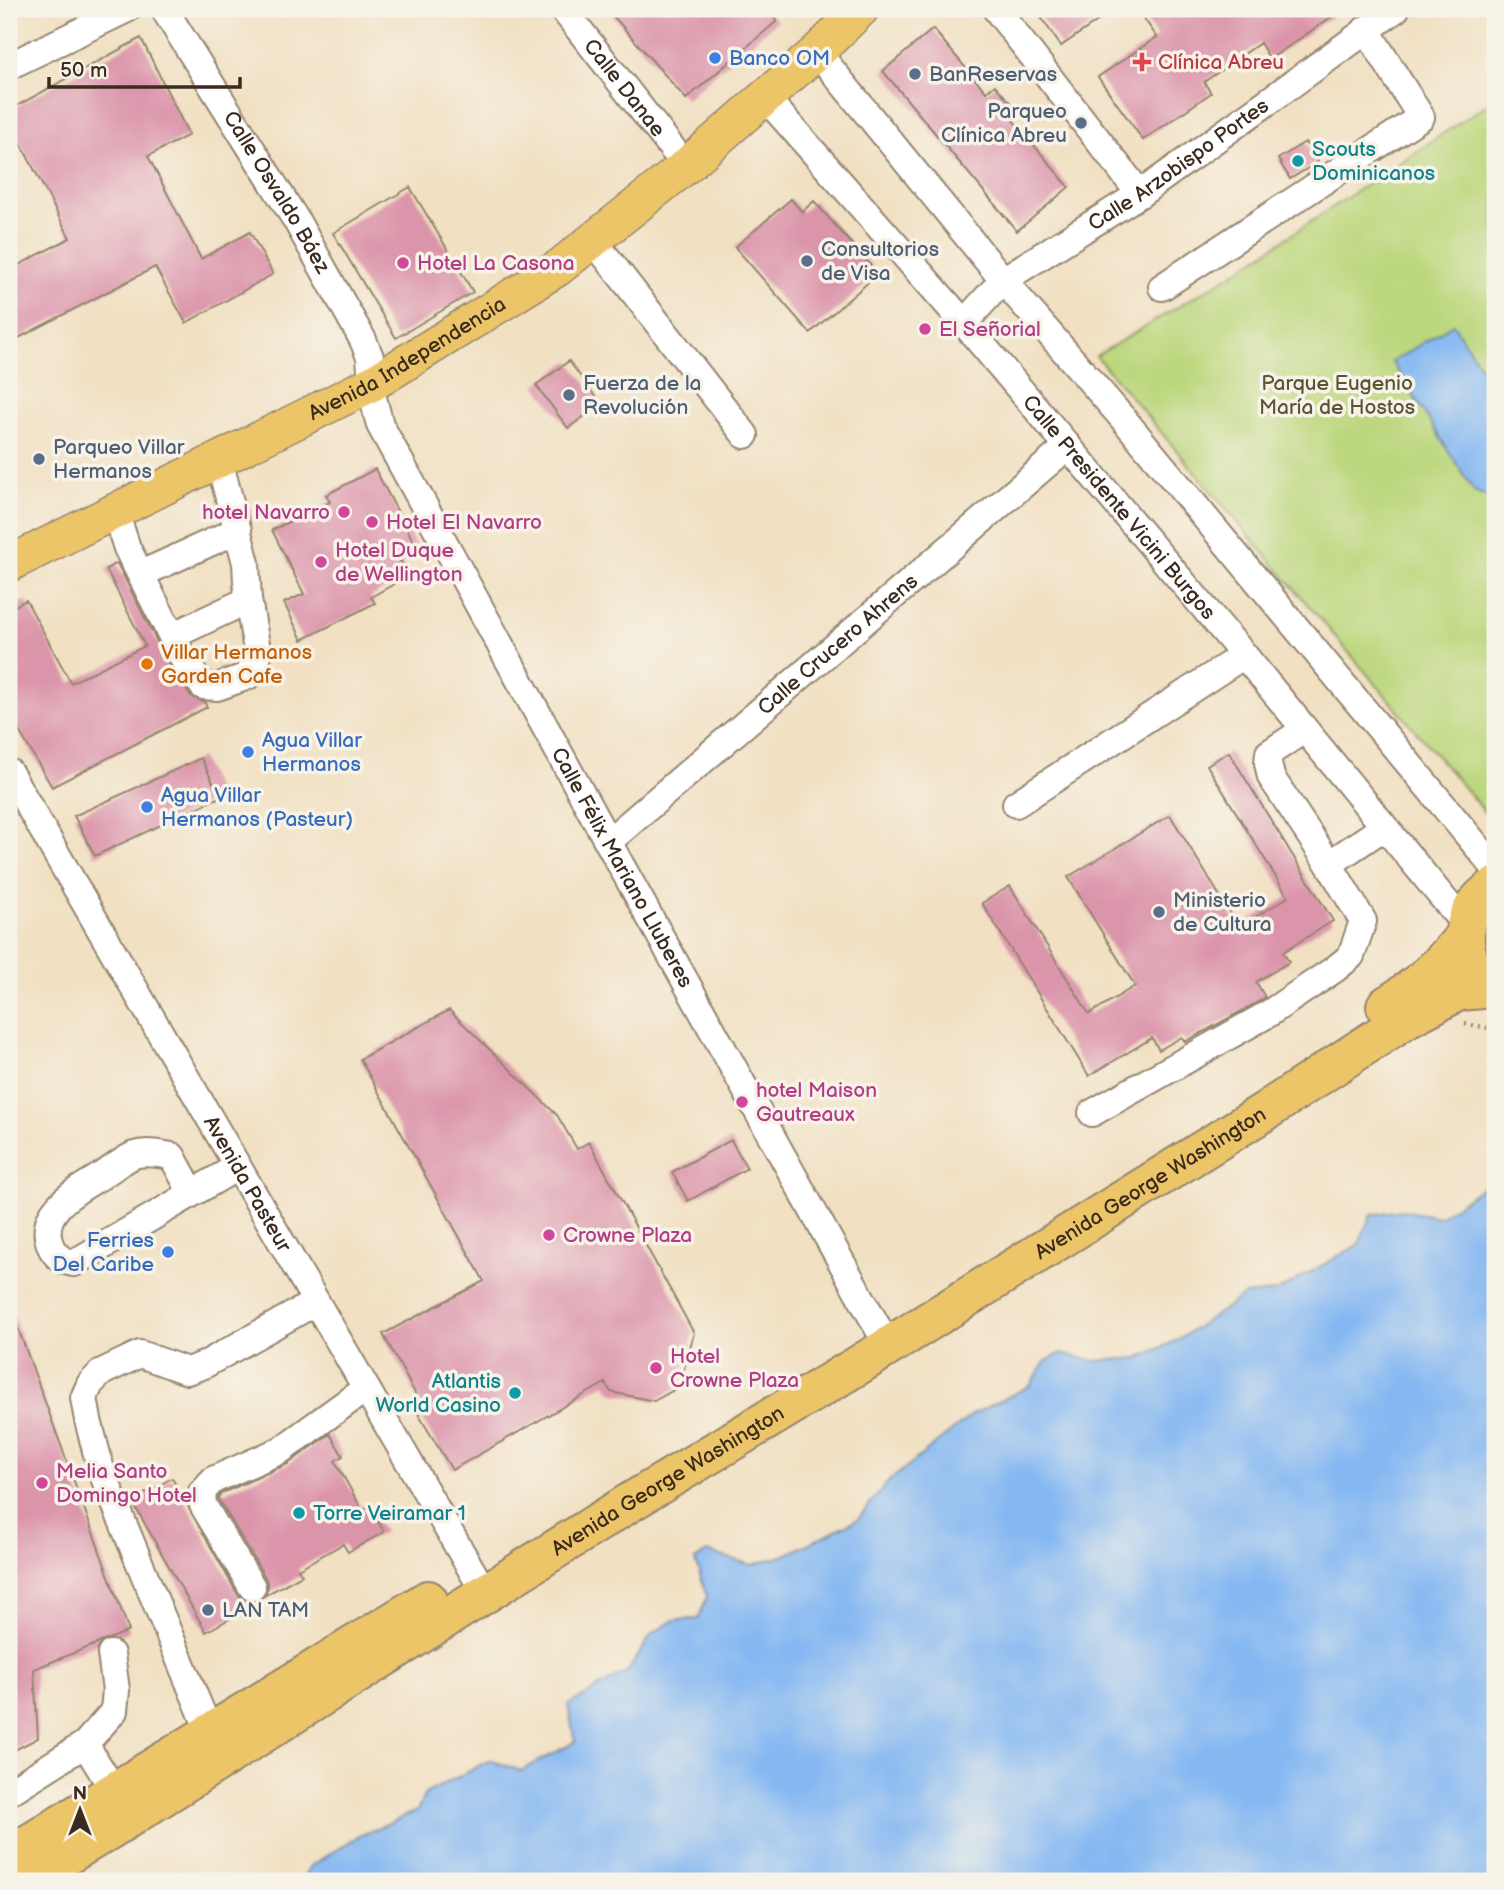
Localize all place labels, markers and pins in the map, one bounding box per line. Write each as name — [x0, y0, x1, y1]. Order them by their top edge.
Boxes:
place label: Banco OM — [729, 46, 830, 71]
marker: Banco OM — [707, 50, 723, 66]
place label: Clínica Abreu — [1158, 50, 1284, 75]
marker: Clínica Abreu — [1132, 52, 1152, 72]
place label: BanReservas — [929, 62, 1057, 87]
marker: BanReservas — [907, 66, 923, 82]
place label: Parqueo Clínica Abreu — [941, 99, 1067, 148]
marker: Parqueo Clínica Abreu — [1073, 115, 1089, 131]
place label: Scouts Dominicanos — [1312, 137, 1435, 186]
marker: Scouts Dominicanos — [1290, 153, 1306, 169]
place label: Consultorios de Visa — [821, 237, 939, 286]
place label: Hotel La Casona — [417, 251, 575, 276]
marker: Consultorios de Visa — [799, 253, 815, 269]
marker: Hotel La Casona — [395, 255, 411, 271]
place label: El Señorial — [939, 317, 1041, 342]
marker: El Señorial — [917, 321, 933, 337]
place label: Fuerza de la Revolución — [583, 371, 701, 420]
marker: Fuerza de la Revolución — [561, 387, 577, 403]
place label: Parqueo Villar Hermanos — [53, 435, 185, 484]
marker: Parqueo Villar Hermanos — [31, 451, 47, 467]
place label: hotel Navarro — [202, 500, 330, 525]
marker: hotel Navarro — [336, 504, 352, 520]
place label: Hotel El Navarro — [386, 510, 542, 535]
marker: Hotel El Navarro — [364, 514, 380, 530]
place label: Hotel Duque de Wellington — [335, 538, 463, 587]
marker: Hotel Duque de Wellington — [313, 554, 329, 570]
place label: Villar Hermanos Garden Cafe — [161, 640, 312, 689]
marker: Villar Hermanos Garden Cafe — [139, 656, 155, 672]
place label: Agua Villar Hermanos — [262, 728, 362, 777]
marker: Agua Villar Hermanos — [240, 744, 256, 760]
place label: Agua Villar Hermanos (Pasteur) — [161, 783, 353, 832]
marker: Agua Villar Hermanos (Pasteur) — [139, 799, 155, 815]
place label: Ministerio de Cultura — [1173, 888, 1272, 937]
marker: Ministerio de Cultura — [1151, 904, 1167, 920]
place label: hotel Maison Gautreaux — [756, 1078, 877, 1127]
marker: hotel Maison Gautreaux — [734, 1094, 750, 1110]
place label: Crowne Plaza — [563, 1223, 692, 1248]
marker: Crowne Plaza — [541, 1227, 557, 1243]
place label: Ferries Del Caribe — [53, 1228, 154, 1277]
marker: Ferries Del Caribe — [160, 1244, 176, 1260]
place label: Hotel Crowne Plaza — [670, 1344, 799, 1393]
marker: Hotel Crowne Plaza — [648, 1360, 664, 1376]
place label: Atlantis World Casino — [375, 1369, 501, 1418]
marker: Atlantis World Casino — [507, 1385, 523, 1401]
place label: Melia Santo Domingo Hotel — [56, 1459, 197, 1508]
marker: Melia Santo Domingo Hotel — [34, 1475, 50, 1491]
place label: Torre Veiramar 1 — [313, 1501, 466, 1526]
marker: Torre Veiramar 1 — [291, 1505, 307, 1521]
place label: LAN TAM — [222, 1598, 309, 1623]
marker: LAN TAM — [200, 1602, 216, 1618]

